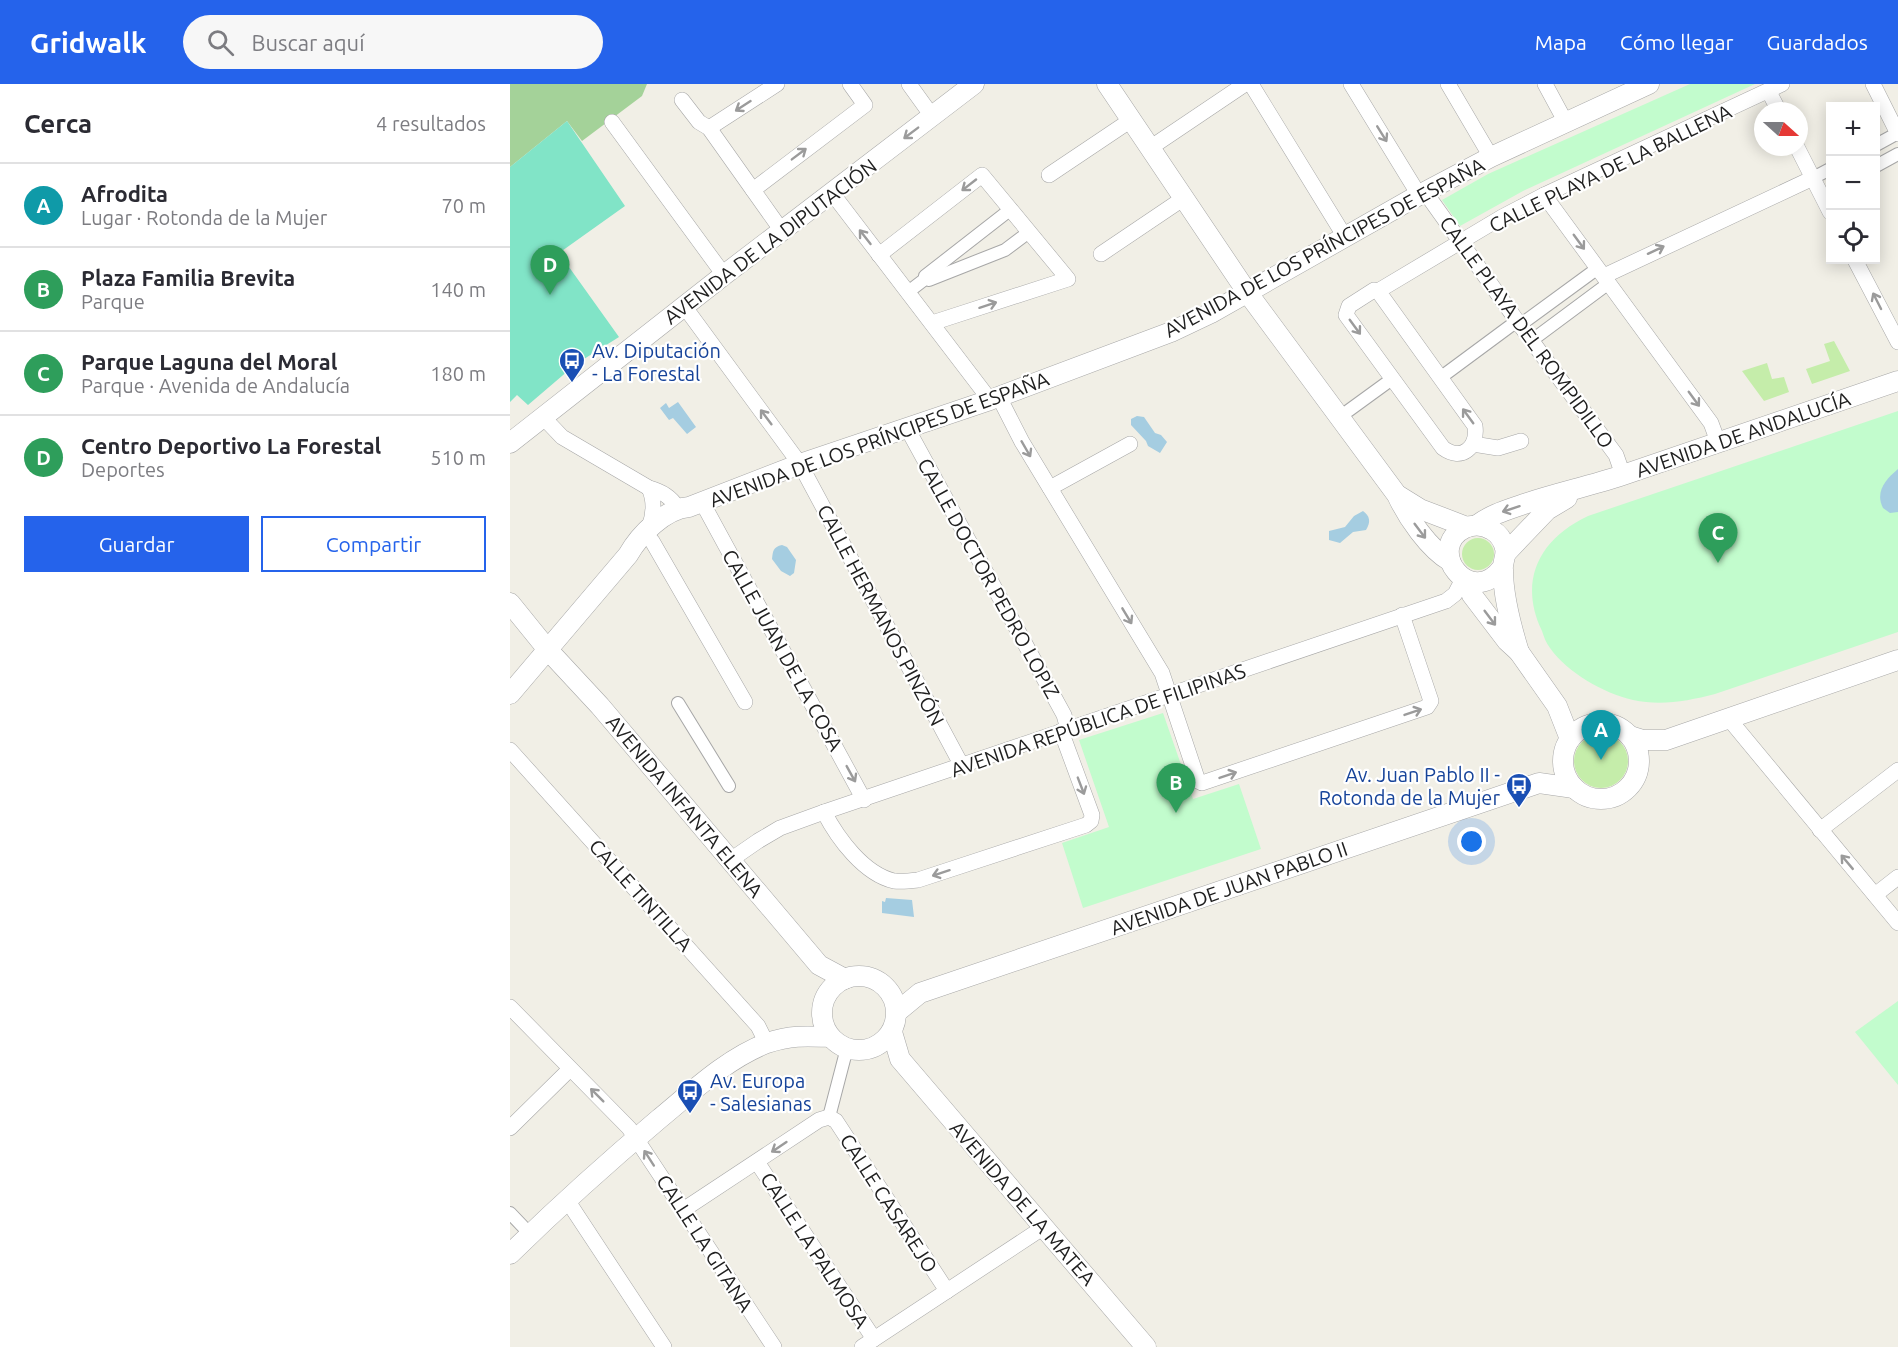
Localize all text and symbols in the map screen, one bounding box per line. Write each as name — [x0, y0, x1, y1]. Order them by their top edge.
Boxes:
search box — [183, 15, 603, 69]
icon: search — [204, 26, 237, 59]
text: Gridwalk — [30, 27, 147, 58]
text: Buscar aquí — [252, 30, 365, 55]
text: Mapa — [1535, 30, 1587, 54]
text: Cómo llegar — [1620, 30, 1734, 54]
text: Guardados — [1767, 30, 1868, 54]
street label: CALLE PLAYA DE LA BALLENA — [1485, 99, 1735, 237]
one-way arrow — [735, 100, 751, 112]
north arrow — [1754, 102, 1808, 156]
map controls — [1826, 102, 1880, 264]
button: + — [1826, 102, 1880, 156]
text: Cerca — [24, 109, 92, 138]
text: 4 resultados — [376, 112, 486, 135]
one-way arrow — [1376, 125, 1388, 142]
one-way arrow — [903, 126, 919, 139]
one-way arrow — [791, 148, 807, 161]
street label: AVENIDA DE LOS PRÍNCIPES DE ESPAÑA — [1160, 153, 1488, 341]
street label: AVENIDA DE LA DIPUTACIÓN — [659, 154, 881, 328]
button: − — [1826, 156, 1880, 210]
one-way arrow — [962, 178, 978, 191]
text: Afrodita — [81, 181, 168, 206]
text: A — [36, 194, 51, 217]
text: 70 m — [442, 194, 486, 217]
text: Lugar · Rotonda de la Mujer — [81, 206, 327, 229]
button: locate — [1826, 210, 1880, 264]
street label: CALLE PLAYA DEL ROMPIDILLO — [1435, 212, 1619, 452]
one-way arrow — [859, 229, 872, 245]
one-way arrow — [1573, 234, 1585, 250]
one-way arrow — [1647, 244, 1665, 255]
pin: D — [530, 246, 570, 295]
text: Plaza Familia Brevita — [81, 265, 295, 290]
text: B — [37, 278, 50, 301]
text: 140 m — [430, 278, 486, 301]
text: Parque — [81, 290, 145, 313]
one-way arrow — [1870, 292, 1882, 310]
one-way arrow — [978, 299, 997, 310]
one-way arrow — [1348, 319, 1361, 335]
place label: Av. Diputación - La Forestal — [592, 339, 721, 385]
bus stop icon: Av. Diputación - La Forestal — [557, 346, 587, 384]
text: Parque Laguna del Moral — [81, 349, 337, 374]
text: C — [37, 362, 50, 385]
text: 180 m — [430, 362, 486, 385]
street label: AVENIDA DE LOS PRÍNCIPES DE ESPAÑA — [706, 367, 1052, 511]
text: Parque · Avenida de Andalucía — [81, 374, 350, 397]
street label: AVENIDA DE ANDALUCÍA — [1633, 387, 1853, 481]
one-way arrow — [1688, 391, 1700, 407]
one-way arrow — [1462, 408, 1474, 424]
one-way arrow — [759, 409, 772, 425]
text: Centro Deportivo La Forestal — [81, 433, 381, 458]
one-way arrow — [1020, 440, 1032, 457]
text: D — [36, 446, 51, 469]
text: 510 m — [430, 446, 486, 469]
street label: CALLE DOCTOR PEDRO LOPIZ — [913, 454, 1065, 702]
text: Deportes — [81, 458, 165, 481]
street label: CALLE HERMANOS PINZÓN — [813, 501, 949, 729]
one-way arrow — [1502, 504, 1521, 515]
pin: C — [1698, 514, 1738, 563]
button: Guardar — [24, 516, 249, 572]
button: Compartir — [261, 516, 486, 572]
one-way arrow — [1414, 522, 1427, 538]
street label: CALLE JUAN DE LA COSA — [718, 545, 848, 755]
one-way arrow — [1121, 607, 1133, 624]
one-way arrow — [1483, 610, 1496, 626]
street label: AVENIDA REPÚBLICA DE FILIPINAS — [947, 658, 1249, 782]
one-way arrow — [1403, 706, 1422, 717]
street label: AVENIDA INFANTA ELENA — [602, 710, 768, 902]
pin: A — [1582, 710, 1620, 760]
place label: Av. Juan Pablo II - Rotonda de la Mujer — [1319, 763, 1500, 809]
pin: B — [1156, 764, 1196, 813]
one-way arrow — [845, 765, 857, 782]
one-way arrow — [1218, 768, 1237, 779]
bus stop icon: Av. Juan Pablo II - Rotonda de la Mujer — [1504, 771, 1534, 809]
one-way arrow — [1077, 776, 1088, 795]
your location — [1457, 827, 1486, 856]
street label: CALLE TINTILLA — [585, 834, 697, 956]
street label: AVENIDA DE JUAN PABLO II — [1108, 837, 1350, 939]
one-way arrow — [1840, 855, 1854, 870]
one-way arrow — [932, 868, 951, 879]
place label: Av. Europa - Salesianas — [710, 1069, 812, 1115]
bus stop icon: Av. Europa - Salesianas — [675, 1077, 705, 1115]
one-way arrow — [589, 1088, 604, 1103]
street label: AVENIDA DE LA MATEA — [945, 1116, 1101, 1290]
street label: CALLE CASAREJO — [836, 1129, 942, 1277]
one-way arrow — [771, 1141, 788, 1153]
one-way arrow — [643, 1150, 655, 1167]
street label: CALLE LA PALMOSA — [756, 1168, 874, 1332]
street label: CALLE LA GITANA — [652, 1170, 758, 1316]

